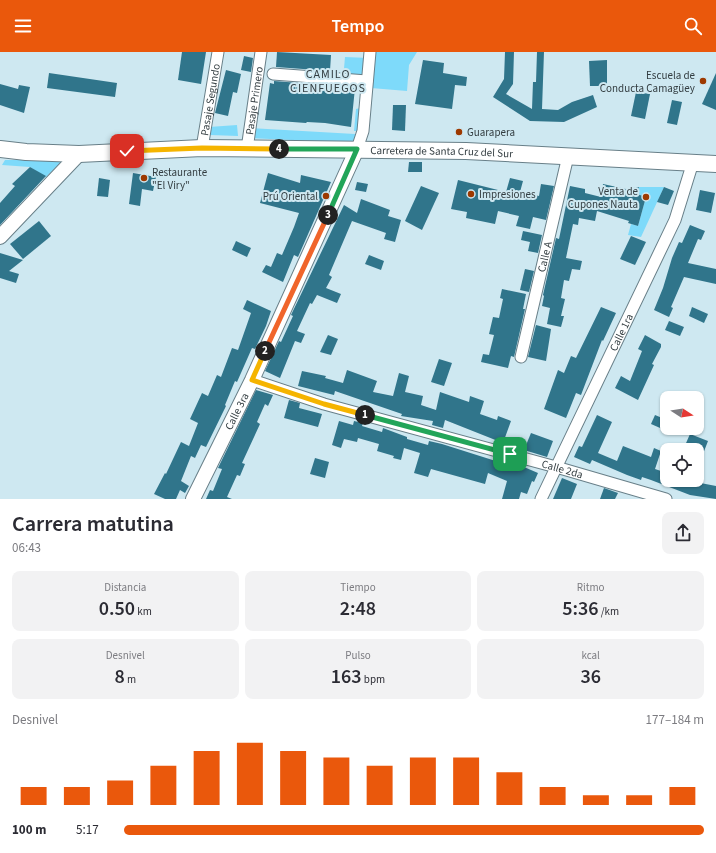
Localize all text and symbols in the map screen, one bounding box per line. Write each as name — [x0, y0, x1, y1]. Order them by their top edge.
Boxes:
text: Tempo — [332, 14, 384, 39]
icon: menu — [12, 15, 34, 37]
icon: search — [682, 15, 704, 37]
street label: Pasaje Segundo — [197, 63, 224, 137]
street label: Pasaje Primero — [242, 65, 267, 136]
district label: CAMILO CIENFUEGOS — [290, 66, 366, 97]
place label: Escuela de Conducta Camagüey — [600, 68, 696, 96]
marker: Escuela de Conducta Camagüey — [698, 76, 708, 86]
place label: Guarapera — [467, 125, 515, 140]
marker: Guarapera — [454, 127, 464, 137]
pin — [110, 134, 144, 168]
pin: 4 — [269, 139, 289, 159]
icon: check — [116, 140, 138, 162]
text: 4 — [276, 141, 282, 156]
street label: Carretera de Santa Cruz del Sur — [370, 143, 514, 161]
place label: Restaurante "El Viry" — [152, 165, 208, 193]
marker: Restaurante "El Viry" — [139, 173, 149, 183]
place label: Venta de Cupones Nauta — [568, 184, 639, 212]
place label: Impresiones — [479, 187, 536, 202]
place label: Prú Oriental — [263, 189, 318, 204]
marker: Impresiones — [466, 189, 476, 199]
marker: Prú Oriental — [321, 191, 331, 201]
marker: Venta de Cupones Nauta — [641, 192, 651, 202]
pin: 3 — [318, 205, 338, 225]
text: 3 — [325, 207, 331, 222]
street label: Calle A — [534, 240, 556, 274]
street label: Calle 1ra — [606, 311, 637, 354]
pin: 2 — [255, 341, 275, 361]
text: 2 — [262, 343, 268, 358]
street label: Calle 3ra — [221, 390, 253, 433]
north arrow — [660, 391, 704, 435]
map controls — [660, 391, 704, 487]
pin: 1 — [355, 405, 375, 425]
text: 1 — [362, 407, 368, 422]
pin — [493, 437, 527, 471]
icon: arrive — [499, 443, 521, 465]
button: locate — [660, 443, 704, 487]
street label: Calle 2da — [540, 456, 585, 482]
text: Carrera matutina — [12, 508, 174, 540]
button: share — [662, 512, 704, 554]
text: 06:43 — [12, 539, 41, 557]
text: Distancia — [104, 580, 146, 595]
text: Tiempo — [340, 580, 376, 595]
text: Ritmo — [577, 580, 605, 595]
text: 0.50 — [99, 595, 135, 623]
text: 2:48 — [340, 595, 376, 623]
text: 5:36 — [562, 595, 598, 623]
text: km — [135, 604, 152, 619]
text: /km — [598, 604, 619, 619]
text: Desnivel — [106, 648, 145, 663]
text: Pulso — [345, 648, 371, 663]
text: kcal — [581, 648, 600, 663]
text: 8 — [115, 663, 125, 691]
text: 163 — [331, 663, 362, 691]
text: 36 — [580, 663, 601, 691]
text: m — [125, 672, 136, 687]
text: bpm — [362, 672, 385, 687]
text: Desnivel — [12, 711, 58, 729]
text: 177–184 m — [646, 711, 704, 729]
text: 100 m — [12, 821, 46, 839]
text: 5:17 — [76, 821, 99, 839]

